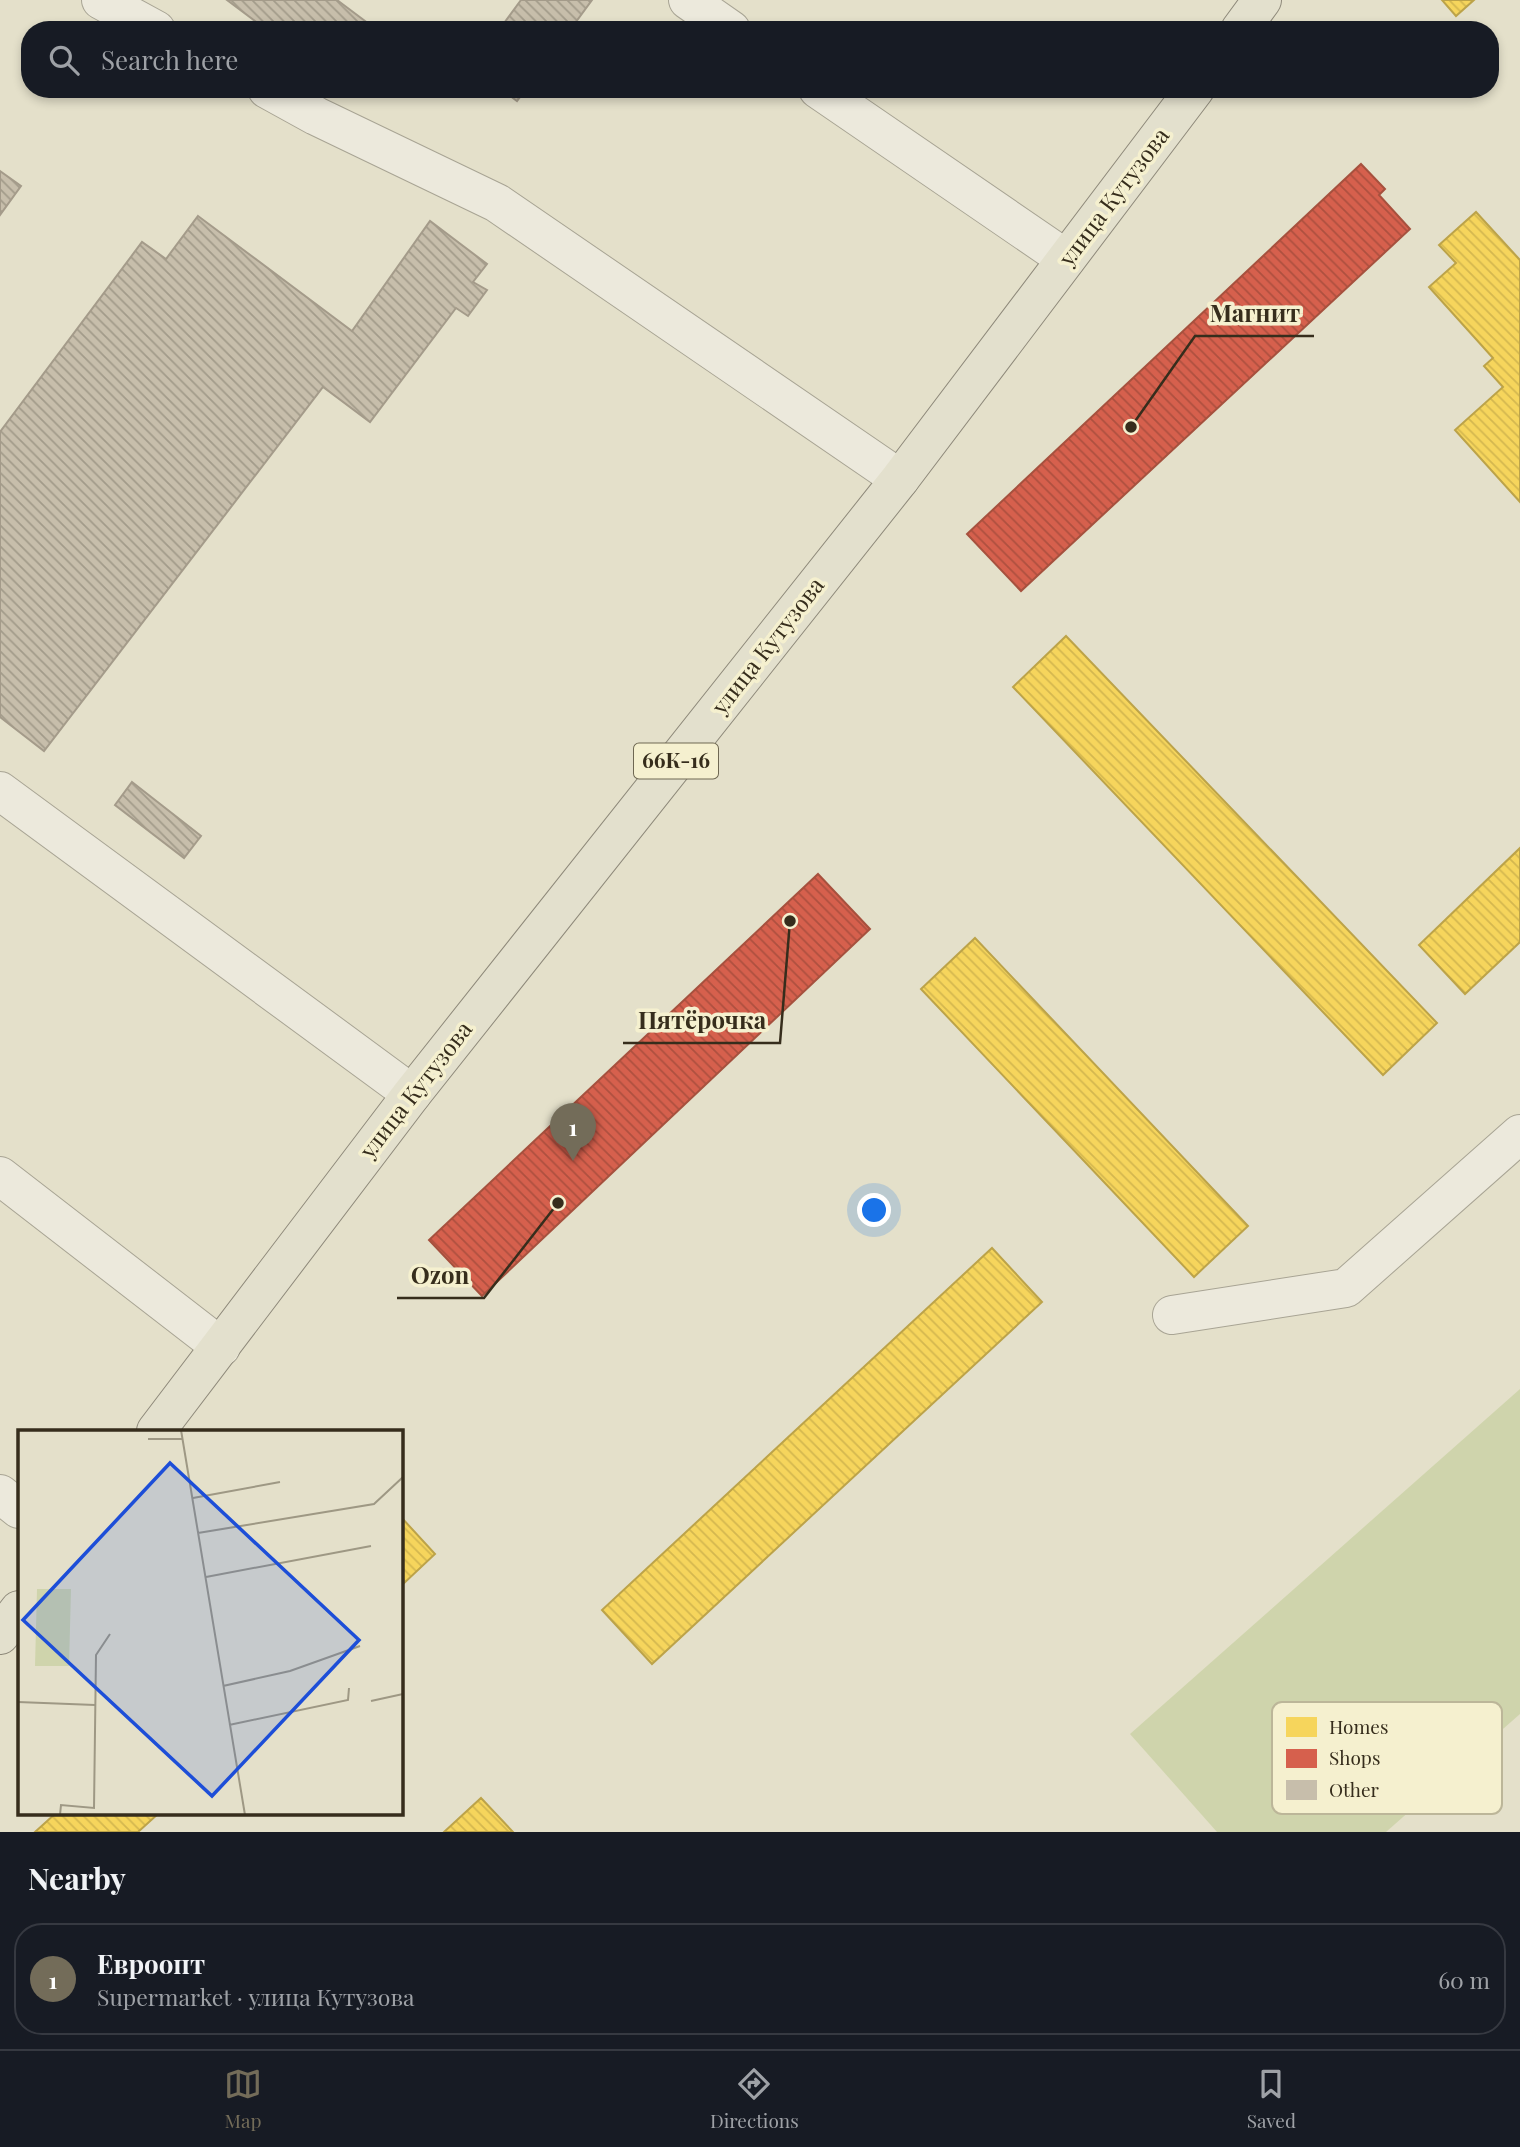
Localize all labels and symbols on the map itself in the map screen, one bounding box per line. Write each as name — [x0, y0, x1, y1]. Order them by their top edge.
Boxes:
street label: улица Кутузова — [1050, 120, 1175, 272]
callout: Магнит — [1195, 291, 1314, 336]
text: Магнит — [1210, 296, 1300, 328]
street label: улица Кутузова — [703, 570, 830, 721]
road number: 66К-16 — [634, 744, 718, 778]
callout: Пятёрочка — [623, 998, 780, 1043]
text: Пятёрочка — [638, 1003, 767, 1035]
street label: улица Кутузова — [351, 1014, 478, 1165]
pin: 1 — [550, 1103, 596, 1161]
your location — [857, 1193, 891, 1227]
callout: Ozon — [397, 1253, 484, 1298]
text: Ozon — [411, 1258, 470, 1290]
inset map — [18, 1430, 402, 1814]
legend — [1272, 1702, 1502, 1814]
text: Homes — [1329, 1713, 1388, 1739]
text: Shops — [1329, 1744, 1380, 1770]
text: Other — [1329, 1776, 1380, 1802]

